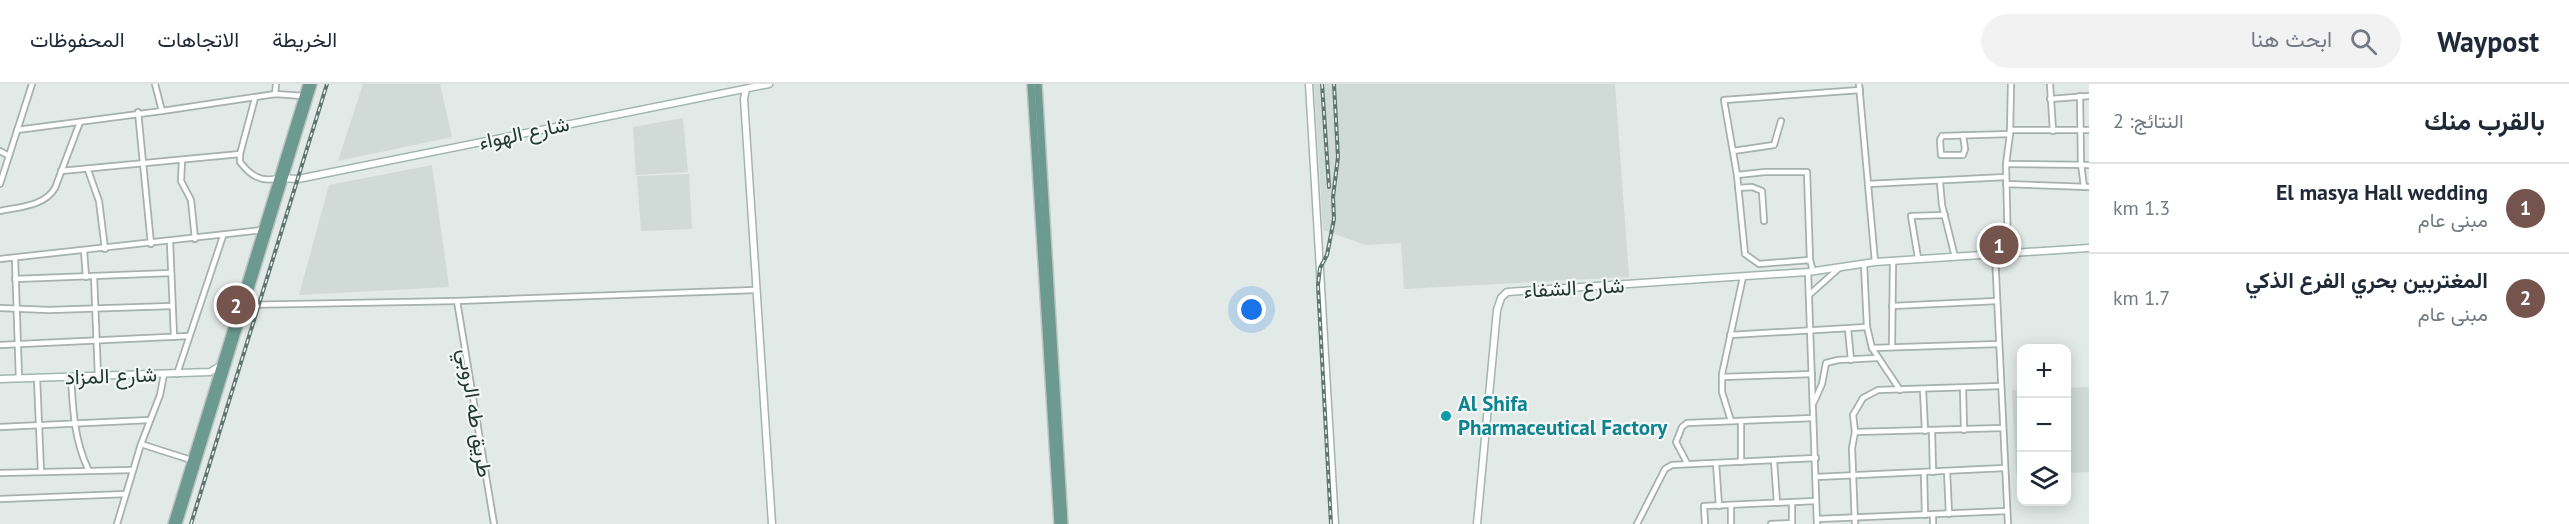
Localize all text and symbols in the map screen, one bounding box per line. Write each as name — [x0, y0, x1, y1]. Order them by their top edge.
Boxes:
search box — [1981, 14, 2401, 68]
text: Waypost — [2437, 23, 2539, 60]
text: ابحث هنا — [2251, 25, 2332, 53]
icon: search — [2347, 25, 2380, 58]
text: المحفوظات — [30, 26, 125, 53]
text: الاتجاهات — [158, 26, 239, 53]
text: الخريطة — [272, 26, 337, 53]
text: بالقرب منك — [2424, 104, 2545, 137]
text: النتائج: 2 — [2113, 108, 2184, 134]
street label: شارع الهواء — [476, 110, 572, 156]
text: El masya Hall wedding — [2276, 178, 2488, 206]
text: 1.3 km — [2113, 195, 2170, 221]
text: 1 — [2520, 195, 2531, 221]
text: مبنى عام — [2418, 207, 2488, 233]
pin: 1 — [1980, 222, 2018, 268]
text: المغتربين بحري الفرع الذكي — [2245, 266, 2488, 294]
street label: شارع الشفاء — [1523, 271, 1625, 305]
pin: 2 — [216, 282, 256, 328]
text: 1.7 km — [2113, 285, 2170, 311]
text: 2 — [2520, 285, 2531, 311]
your location — [1237, 295, 1266, 324]
text: مبنى عام — [2418, 301, 2488, 327]
map controls — [2017, 344, 2071, 506]
button: + — [2017, 344, 2071, 398]
street label: طريق طه الروبي — [448, 347, 499, 480]
street label: شارع المزاد — [64, 360, 158, 392]
place label: Al Shifa Pharmaceutical Factory — [1458, 390, 1668, 441]
button: − — [2017, 398, 2071, 452]
marker: Al Shifa Pharmaceutical Factory — [1439, 409, 1453, 423]
button: layers — [2017, 452, 2071, 506]

